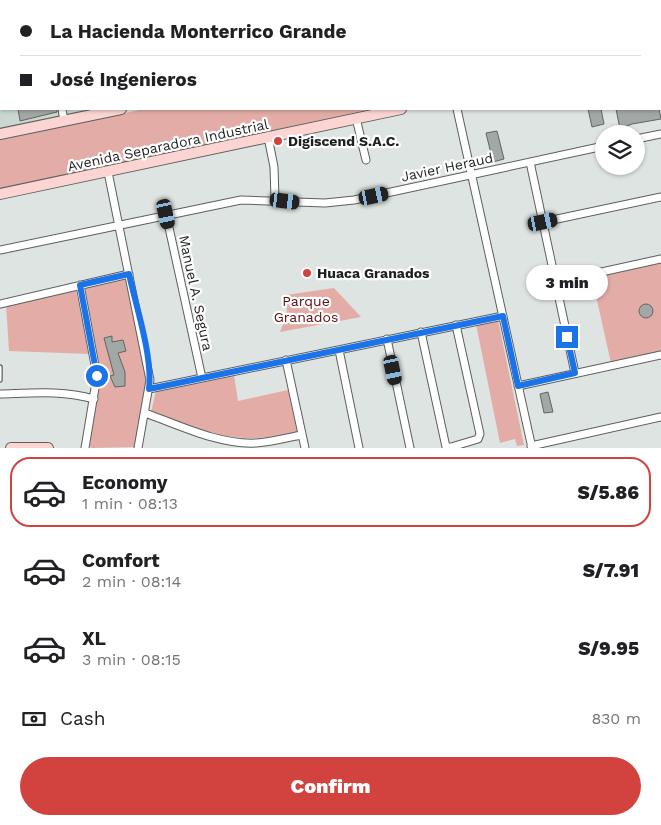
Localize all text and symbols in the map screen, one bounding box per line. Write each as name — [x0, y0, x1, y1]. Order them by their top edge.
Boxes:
text: La Hacienda Monterrico Grande — [50, 20, 347, 43]
text: José Ingenieros — [50, 68, 197, 91]
street label: Avenida Separadora Industrial — [66, 116, 271, 174]
map controls — [595, 125, 645, 175]
button: layers — [595, 125, 645, 175]
place label: Digiscend S.A.C. — [288, 133, 399, 149]
marker: Digiscend S.A.C. — [272, 135, 284, 147]
street label: Javier Heraud — [400, 149, 494, 185]
car — [357, 186, 390, 206]
car — [269, 192, 300, 210]
car — [155, 198, 176, 230]
car — [526, 212, 559, 232]
street label: Manuel A. Segura — [176, 234, 216, 352]
callout: 3 min — [526, 264, 608, 300]
place label: Huaca Granados — [317, 265, 430, 281]
marker: Huaca Granados — [301, 267, 313, 279]
text: 3 min — [545, 273, 589, 292]
park label: Parque Granados — [274, 293, 338, 325]
route end — [556, 326, 578, 348]
car — [382, 354, 403, 386]
route start — [86, 365, 108, 387]
icon: car — [22, 470, 67, 515]
text: Economy — [82, 471, 167, 494]
text: S/5.86 — [578, 481, 639, 504]
text: 1 min · 08:13 — [82, 494, 178, 513]
icon: car — [22, 548, 67, 593]
text: Comfort — [82, 549, 160, 572]
text: S/7.91 — [583, 559, 639, 582]
text: 2 min · 08:14 — [82, 572, 181, 591]
icon: car — [22, 626, 67, 671]
text: XL — [82, 627, 106, 650]
text: S/9.95 — [578, 637, 639, 660]
text: 3 min · 08:15 — [82, 650, 181, 669]
icon: cash — [20, 705, 48, 733]
text: Cash — [60, 707, 106, 730]
text: 830 m — [591, 709, 641, 728]
button: Confirm — [20, 757, 641, 815]

